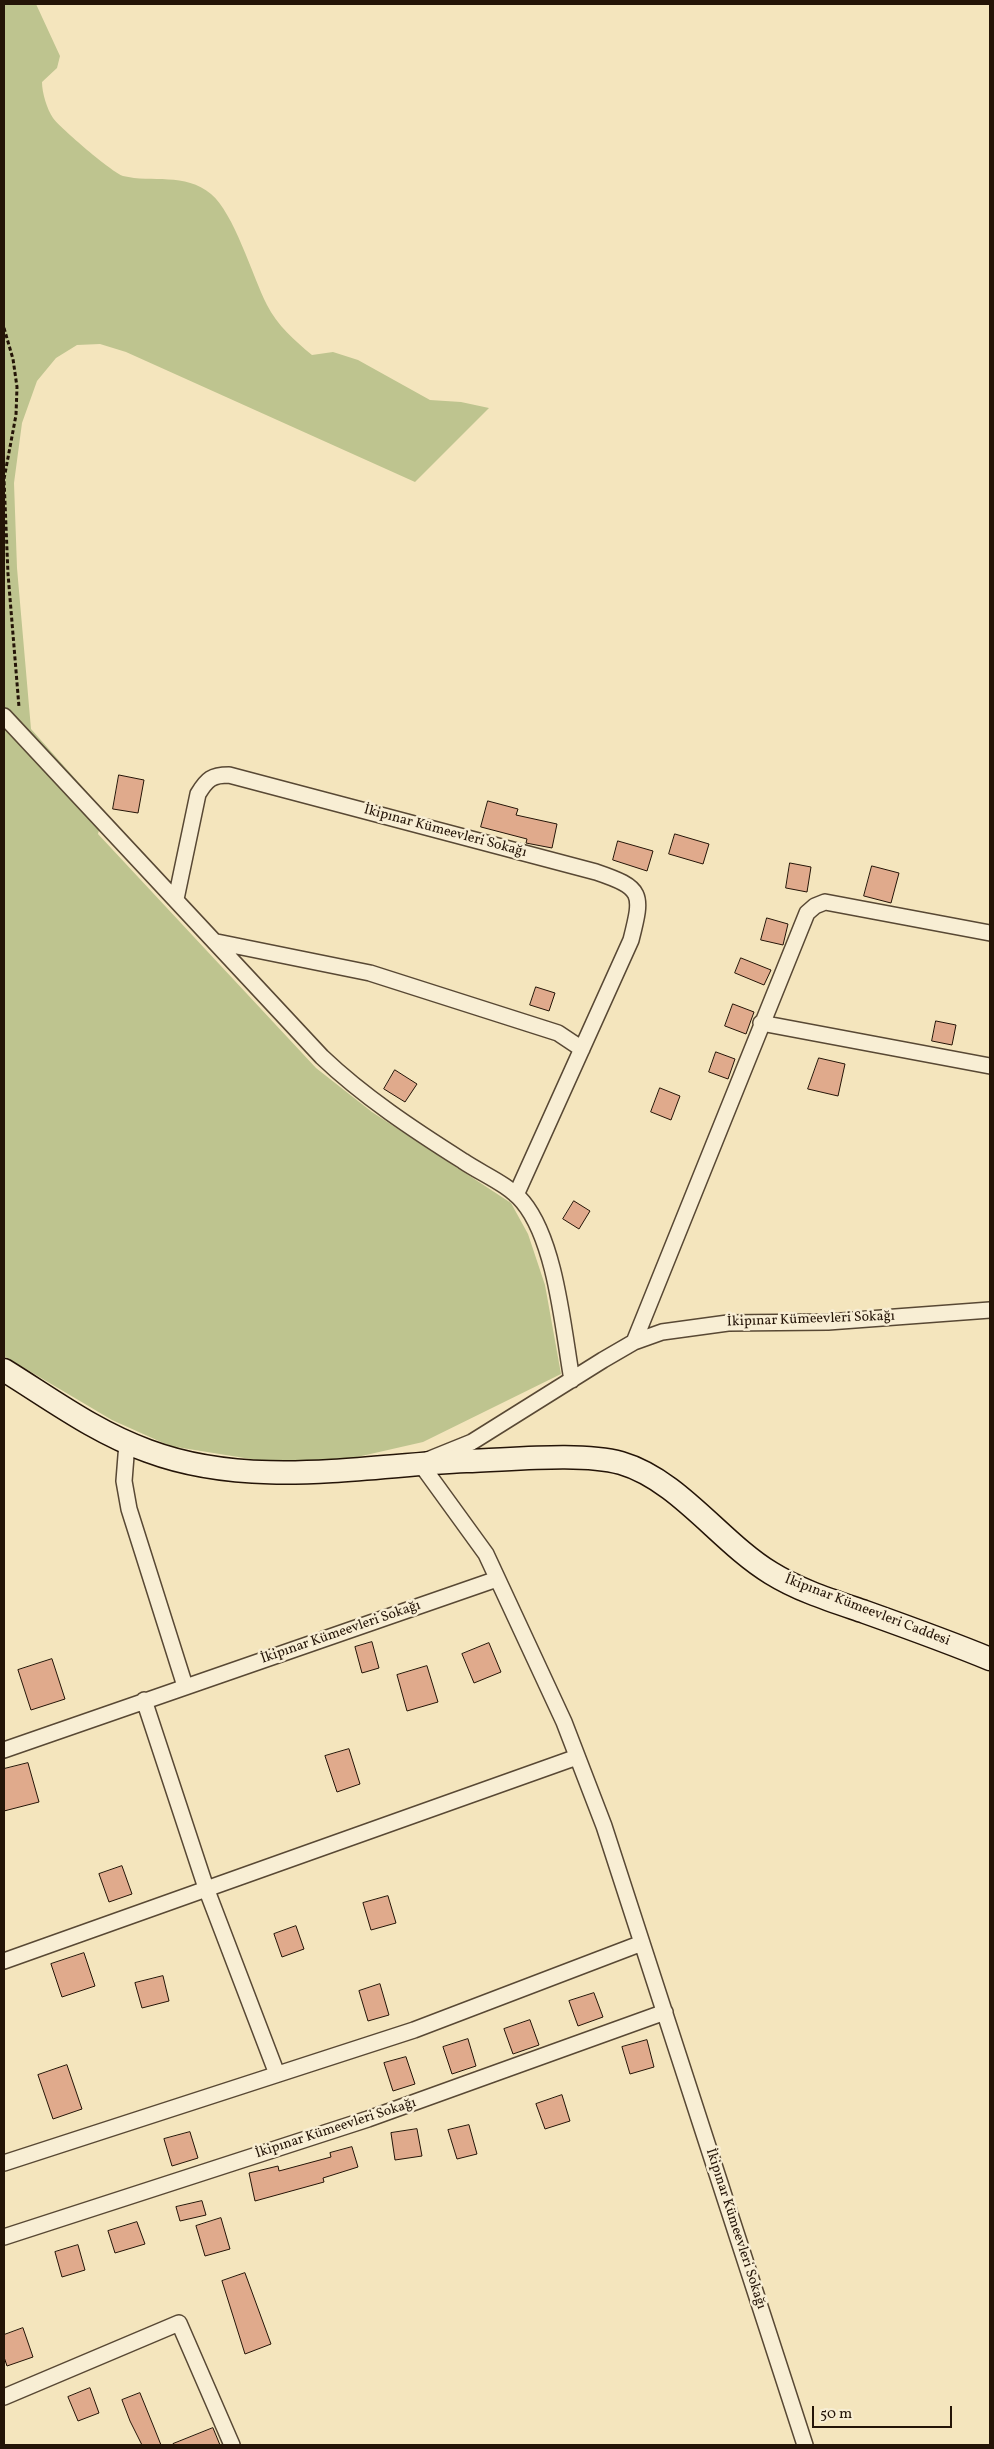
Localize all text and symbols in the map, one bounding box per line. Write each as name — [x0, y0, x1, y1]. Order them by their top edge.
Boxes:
street label: İkipınar Kümeevleri Sokağı — [362, 802, 528, 862]
street label: İkipınar Kümeevleri Sokağı — [727, 1309, 895, 1331]
street label: İkipınar Kümeevleri Caddesi — [782, 1572, 952, 1650]
street label: İkipınar Kümeevleri Sokağı — [259, 1598, 423, 1668]
street label: İkipınar Kümeevleri Sokağı — [253, 2095, 419, 2163]
street label: İkipınar Kümeevleri Sokağı — [701, 2146, 769, 2312]
scale bar — [814, 2396, 954, 2428]
text: 50 m — [820, 2404, 852, 2425]

